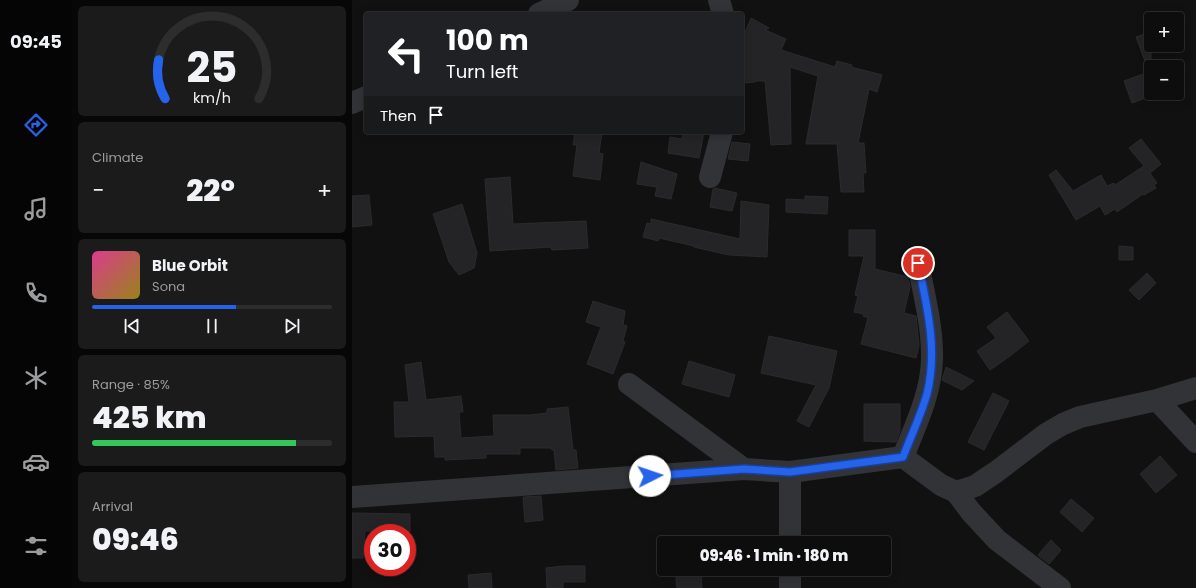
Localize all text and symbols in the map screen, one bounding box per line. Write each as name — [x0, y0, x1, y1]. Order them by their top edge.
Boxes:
map controls — [1144, 12, 1184, 100]
button: + — [1144, 12, 1184, 52]
text: 100 m — [446, 21, 529, 60]
icon: left — [380, 28, 432, 80]
text: 09:45 — [10, 29, 62, 54]
text: 25 — [187, 38, 237, 97]
text: Turn left — [446, 59, 518, 84]
button: − — [1144, 60, 1184, 100]
text: km/h — [193, 88, 231, 108]
icon: arrive — [425, 104, 447, 126]
text: Then — [380, 105, 417, 126]
icon: directions — [22, 111, 50, 139]
text: Climate — [92, 148, 143, 167]
text: 22° — [186, 169, 235, 212]
text: − — [92, 175, 104, 206]
text: + — [317, 175, 332, 206]
icon: music — [22, 195, 50, 223]
pin — [901, 246, 935, 280]
icon: arrive — [907, 252, 929, 274]
text: Blue Orbit — [152, 255, 228, 276]
text: Sona — [152, 277, 185, 296]
icon: phone — [22, 279, 50, 307]
icon: previous — [121, 315, 143, 337]
icon: pause — [201, 315, 223, 337]
icon: next — [281, 315, 303, 337]
icon: climate — [22, 364, 50, 392]
text: Range · 85% — [92, 375, 170, 394]
text: 425 km — [92, 396, 207, 439]
icon: car — [22, 448, 50, 476]
position arrow — [629, 455, 671, 497]
text: Arrival — [92, 497, 133, 516]
text: 09:46 — [92, 518, 179, 561]
speed limit sign: 30 — [364, 524, 416, 576]
icon: filters — [22, 532, 50, 560]
text: 09:46 · 1 min · 180 m — [700, 545, 848, 566]

